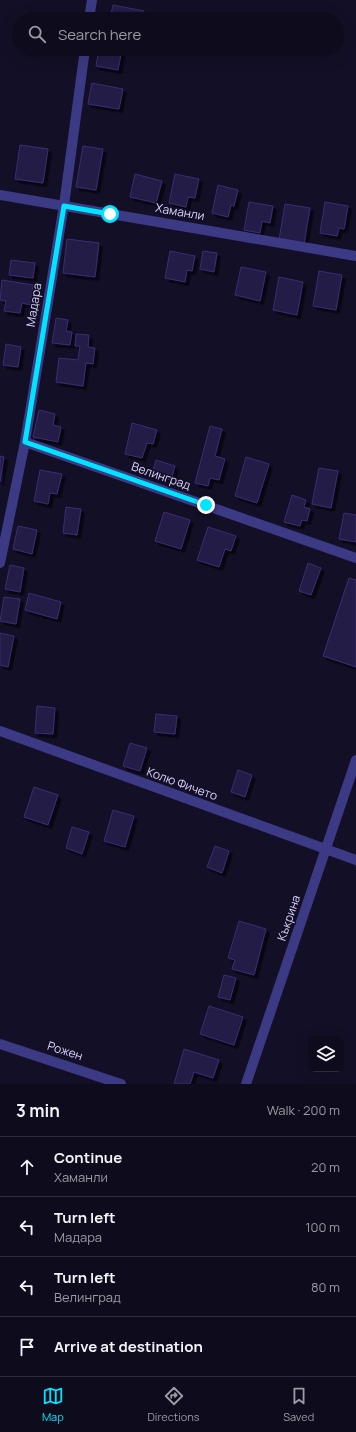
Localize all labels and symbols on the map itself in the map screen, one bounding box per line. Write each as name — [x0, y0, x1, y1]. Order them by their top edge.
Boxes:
street label: Хаманли — [154, 199, 206, 224]
route start — [101, 205, 119, 223]
street label: Мадара — [22, 282, 45, 328]
street label: Велинград — [129, 457, 193, 494]
route end — [197, 496, 215, 514]
street label: Колю Фичето — [144, 763, 220, 804]
street label: Къкрина — [273, 893, 304, 943]
street label: Рожен — [45, 1037, 85, 1064]

